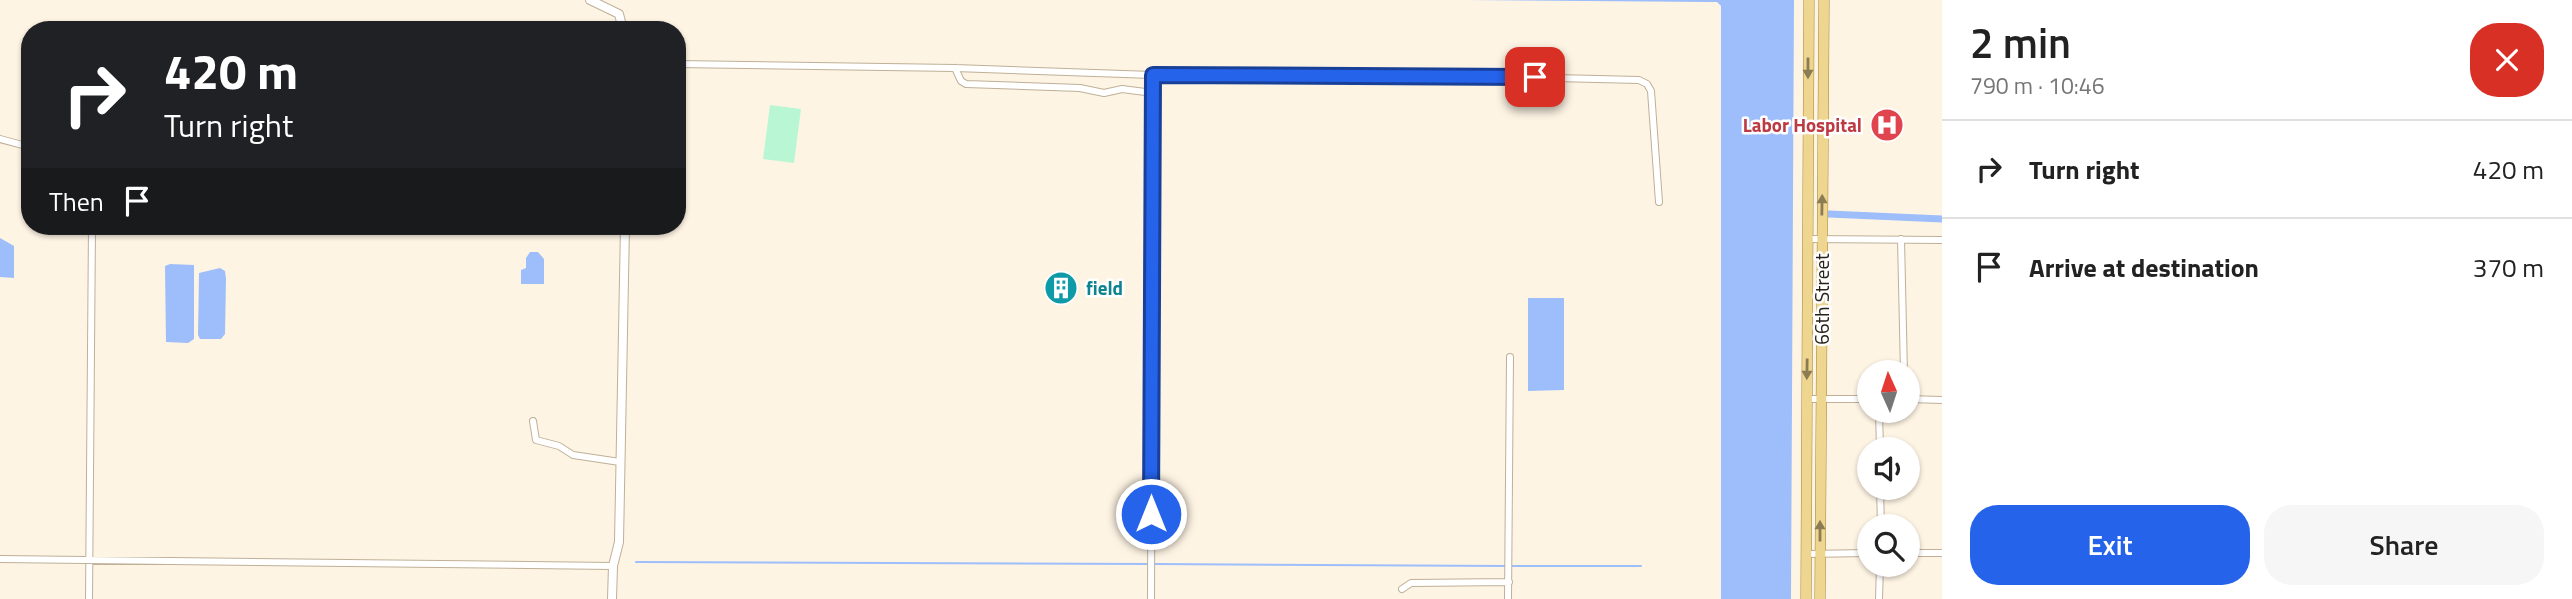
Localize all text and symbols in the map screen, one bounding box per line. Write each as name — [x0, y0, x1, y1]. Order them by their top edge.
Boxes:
text: 2 min — [1970, 10, 2071, 74]
button: close — [2470, 23, 2544, 97]
text: 420 m — [164, 33, 298, 108]
pin — [1505, 47, 1565, 107]
icon: right — [49, 49, 140, 140]
one-way arrow — [1802, 57, 1814, 79]
icon: arrive — [1516, 58, 1554, 96]
text: 790 m · 10:46 — [1970, 68, 2105, 103]
text: Turn right — [164, 101, 293, 149]
hospital icon: Labor Hospital — [1868, 106, 1906, 144]
place label: Labor Hospital — [1743, 110, 1862, 139]
icon: right — [1970, 150, 2008, 188]
text: Turn right — [2029, 150, 2140, 189]
text: 420 m — [2473, 150, 2544, 189]
text: Then — [49, 182, 104, 221]
icon: arrive — [118, 182, 156, 220]
one-way arrow — [1816, 194, 1828, 216]
icon: arrive — [1970, 248, 2008, 286]
text: Arrive at destination — [2029, 248, 2259, 287]
text: 370 m — [2473, 248, 2544, 287]
street label: 66th Street — [1807, 253, 1836, 345]
building icon: field — [1042, 269, 1080, 307]
place label: field — [1086, 273, 1123, 302]
one-way arrow — [1801, 358, 1813, 380]
north arrow — [1857, 360, 1920, 424]
map controls — [1857, 360, 1920, 577]
button: sound — [1857, 437, 1920, 500]
position arrow — [1114, 477, 1188, 551]
button: Exit — [1970, 505, 2250, 585]
button: Share — [2264, 505, 2544, 585]
button: search — [1857, 514, 1920, 577]
one-way arrow — [1814, 520, 1826, 542]

